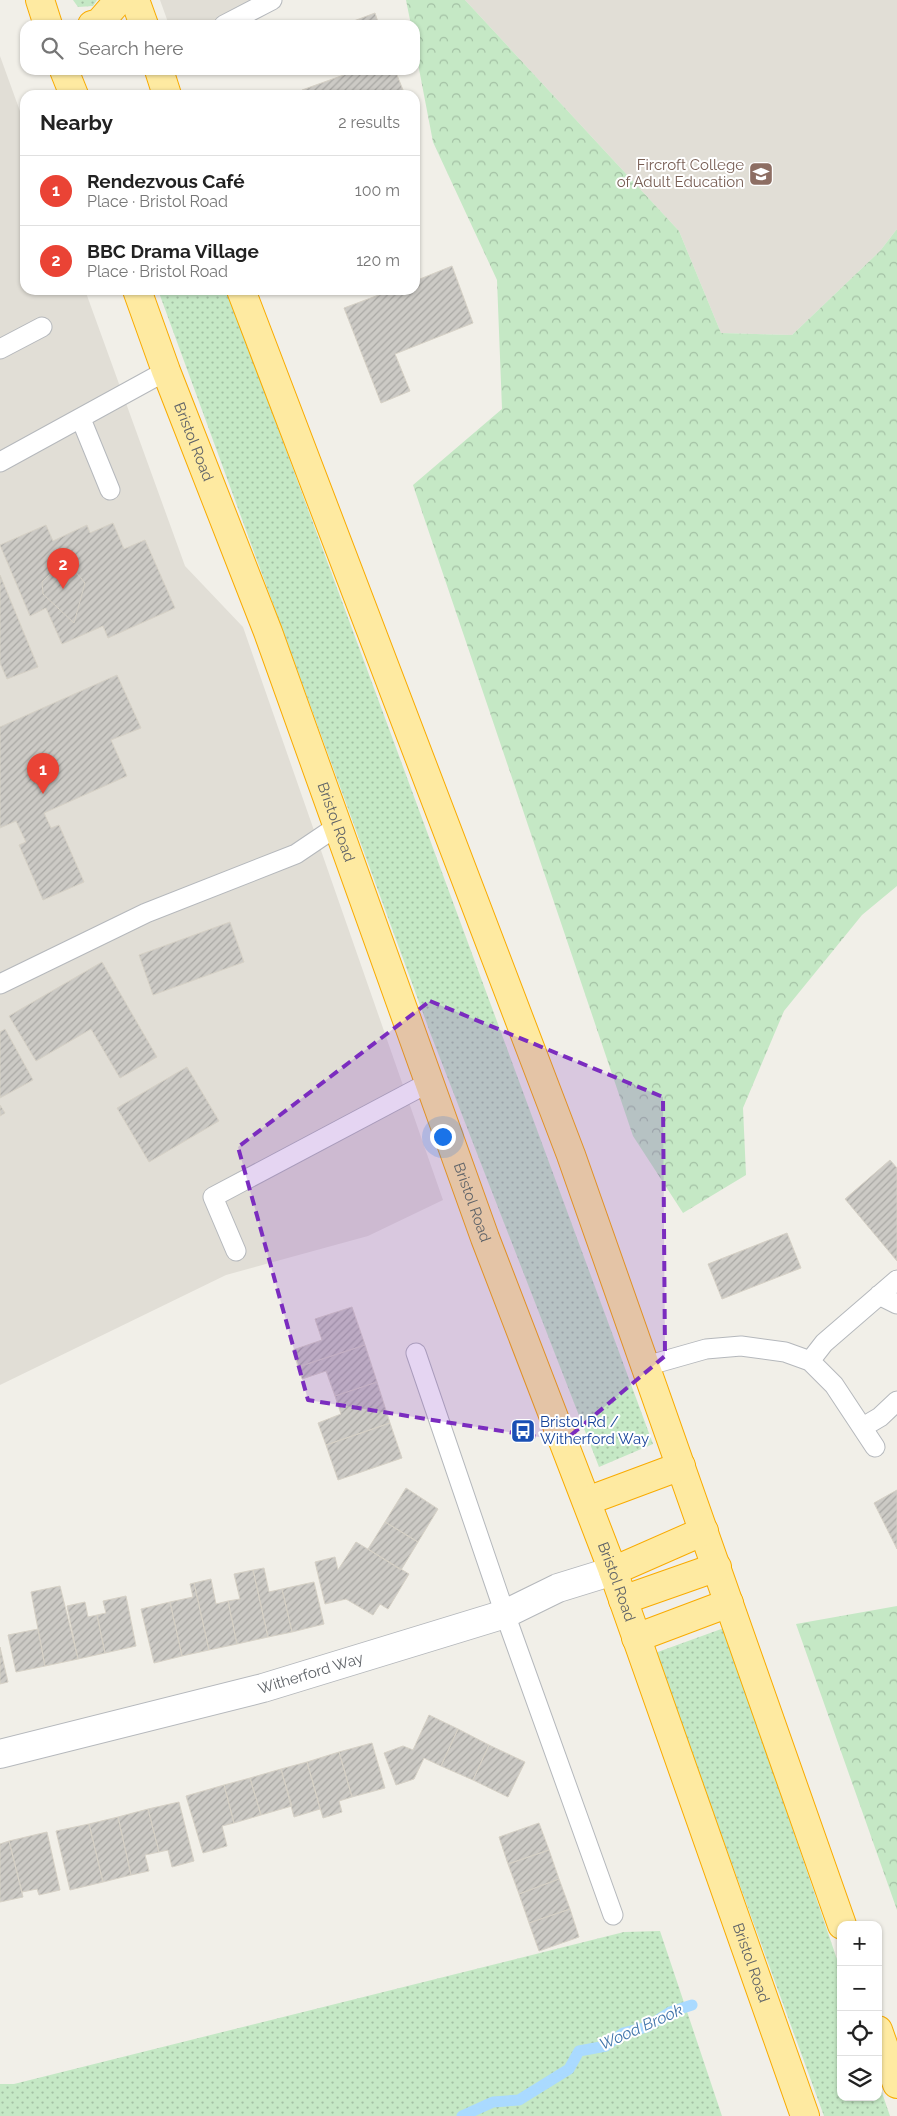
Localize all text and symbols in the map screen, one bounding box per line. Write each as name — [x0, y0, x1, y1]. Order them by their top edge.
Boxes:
search box — [20, 20, 420, 75]
icon: search — [38, 34, 66, 62]
text: Search here — [78, 37, 184, 59]
text: Nearby — [40, 110, 113, 135]
text: 2 results — [338, 113, 400, 132]
place label: Fircroft College of Adult Education — [617, 156, 744, 191]
school or university icon: Fircroft College of Adult Education — [748, 161, 774, 187]
text: Rendezvous Café — [87, 170, 245, 192]
text: 1 — [52, 181, 60, 200]
text: 100 m — [355, 181, 400, 200]
text: Place · Bristol Road — [87, 192, 228, 211]
text: BBC Drama Village — [87, 240, 259, 262]
text: 2 — [51, 251, 61, 270]
text: 120 m — [356, 251, 400, 270]
text: Place · Bristol Road — [87, 262, 228, 281]
street label: Bristol Road — [170, 400, 217, 484]
pin: 2 — [47, 548, 79, 589]
pin: 1 — [27, 753, 59, 794]
street label: Bristol Road — [314, 780, 358, 864]
your location — [430, 1124, 456, 1150]
street label: Bristol Road — [450, 1160, 495, 1244]
place label: Bristol Rd / Witherford Way — [540, 1413, 649, 1448]
bus stop icon: Bristol Rd / Witherford Way — [510, 1418, 536, 1444]
street label: Bristol Road — [594, 1540, 639, 1624]
street label: Witherford Way — [256, 1649, 366, 1698]
street label: Bristol Road — [729, 1921, 773, 2005]
map controls — [837, 1921, 882, 2101]
button: + — [837, 1921, 882, 1966]
button: − — [837, 1966, 882, 2011]
water label: Wood Brook — [596, 2000, 686, 2054]
button: locate — [837, 2011, 882, 2056]
button: layers — [837, 2056, 882, 2101]

